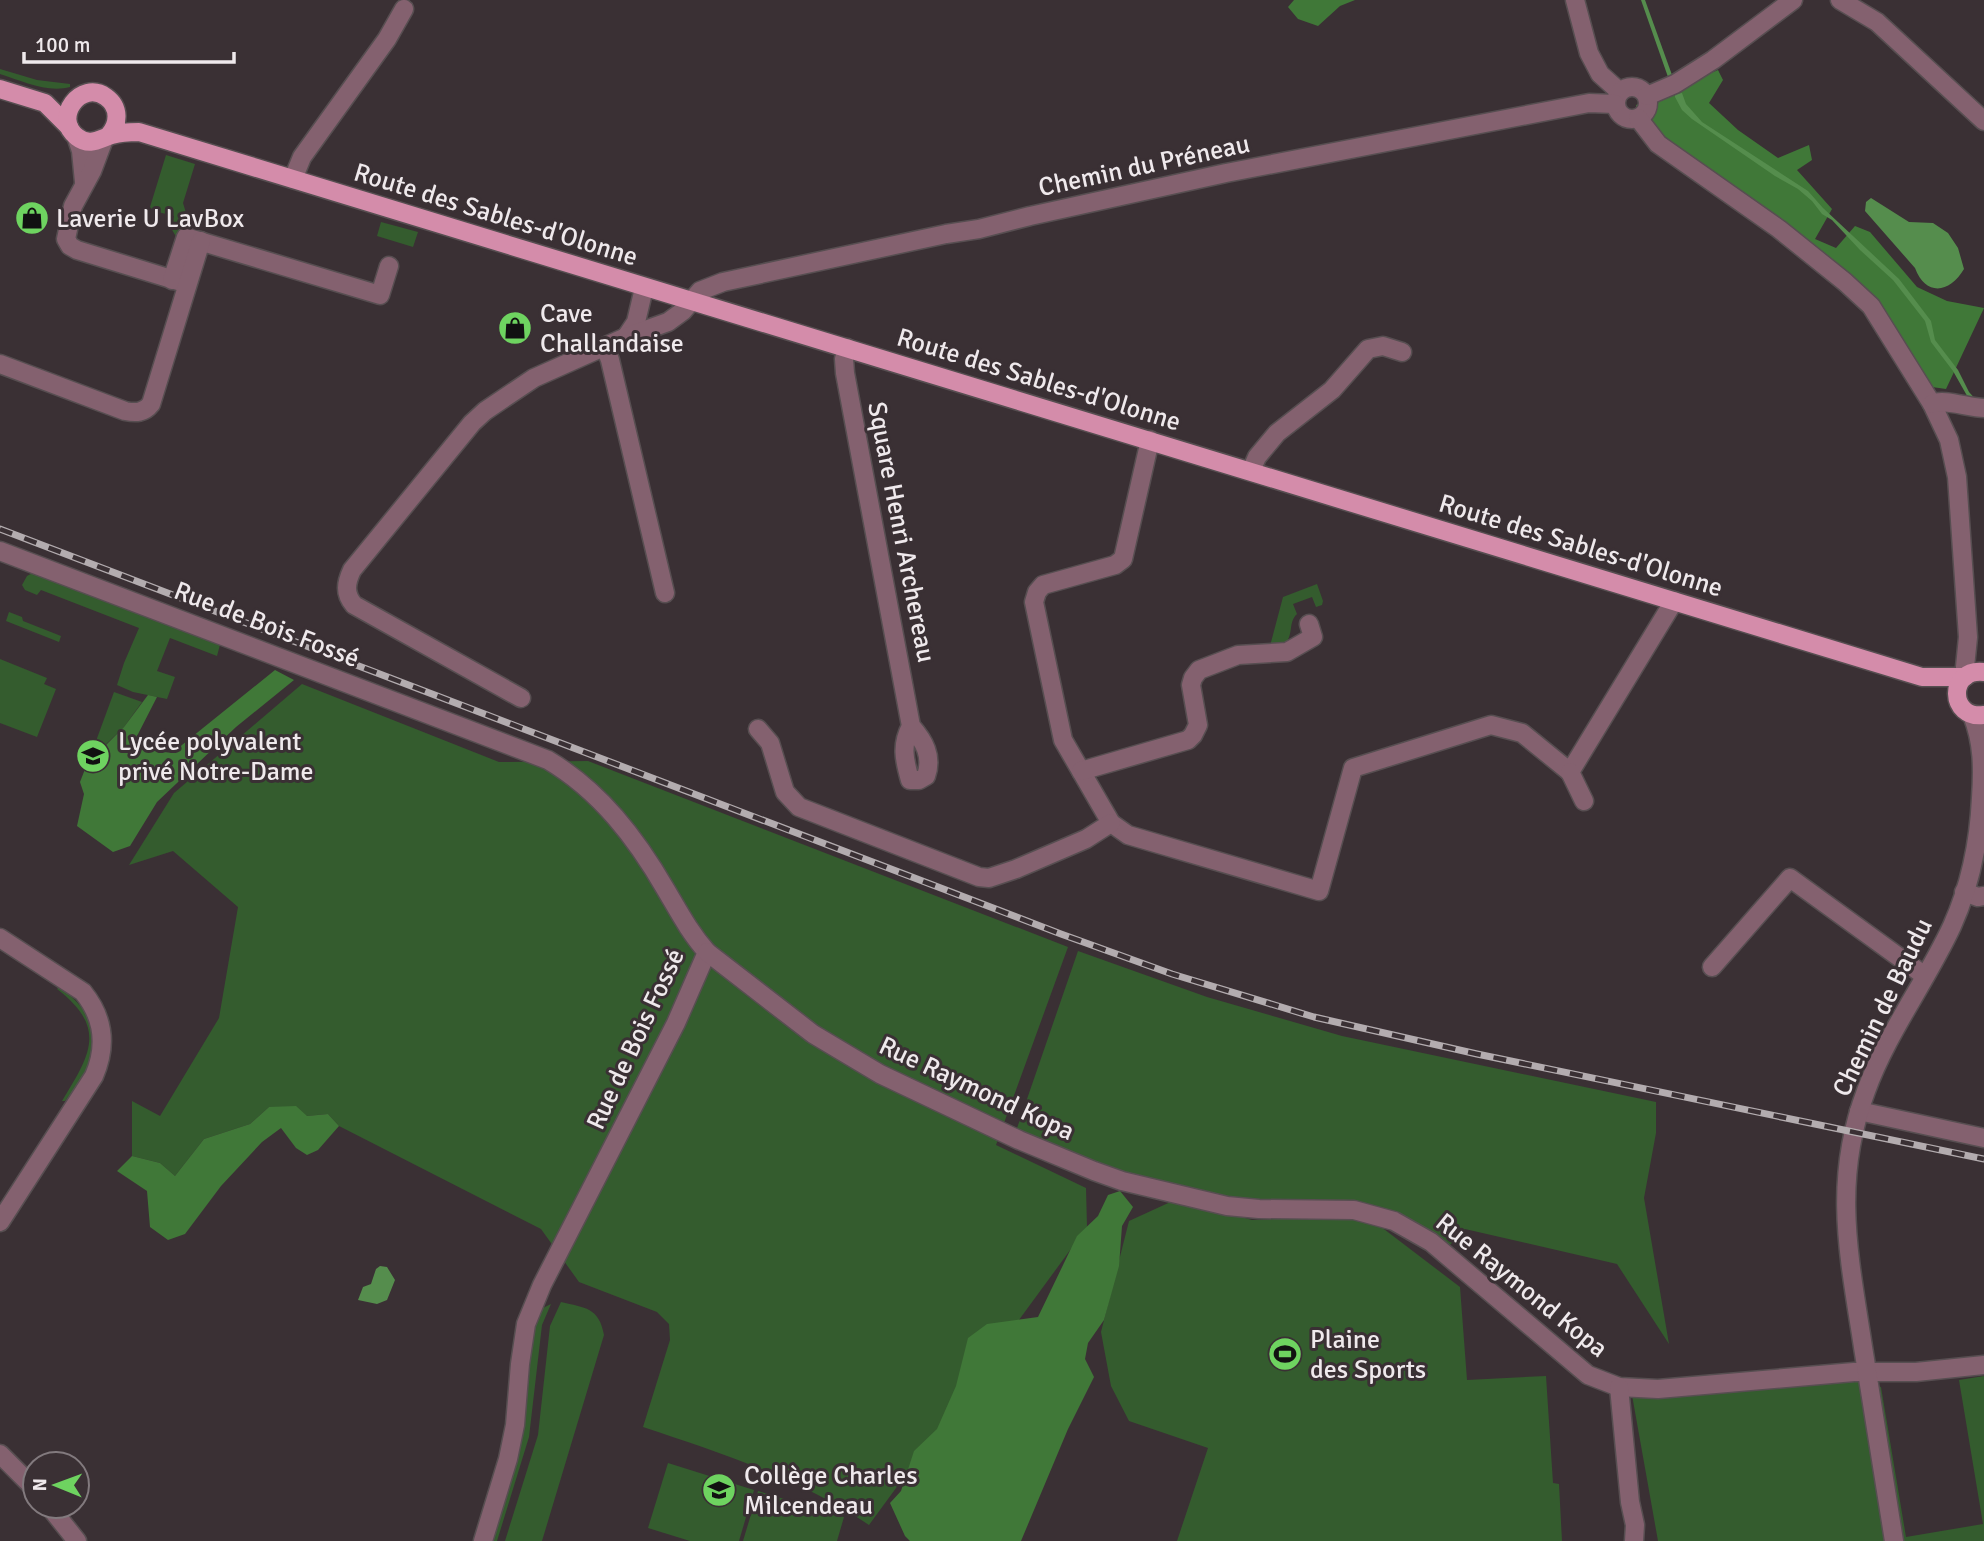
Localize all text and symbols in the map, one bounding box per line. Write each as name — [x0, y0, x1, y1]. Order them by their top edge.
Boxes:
scale bar — [24, 21, 234, 65]
text: 100 m — [35, 32, 90, 58]
street label: Chemin du Préneau — [1036, 128, 1253, 204]
street label: Route des Sables-d'Olonne — [350, 157, 642, 273]
shop icon: Laverie U LavBox — [13, 199, 51, 237]
place label: Laverie U LavBox — [56, 203, 244, 235]
place label: Cave Challandaise — [540, 298, 684, 360]
shop icon: Cave Challandaise — [496, 309, 534, 347]
street label: Route des Sables-d'Olonne — [893, 322, 1185, 438]
street label: Square Henri Archereau — [860, 399, 942, 665]
street label: Route des Sables-d'Olonne — [1435, 488, 1727, 604]
street label: Rue de Bois Fossé — [169, 575, 364, 675]
place label: Lycée polyvalent privé Notre-Dame — [118, 726, 314, 788]
school or university icon: Lycée polyvalent privé Notre-Dame — [74, 737, 112, 775]
street label: Chemin de Baudu — [1826, 913, 1940, 1102]
street label: Rue de Bois Fossé — [580, 944, 692, 1135]
street label: Rue Raymond Kopa — [874, 1030, 1079, 1148]
street label: Rue Raymond Kopa — [1429, 1207, 1614, 1365]
place label: Plaine des Sports — [1310, 1324, 1426, 1386]
sports icon: Plaine des Sports — [1266, 1335, 1304, 1373]
north arrow — [21, 1450, 91, 1520]
place label: Collège Charles Milcendeau — [744, 1460, 918, 1522]
school or university icon: Collège Charles Milcendeau — [700, 1471, 738, 1509]
text: N — [28, 1478, 52, 1492]

